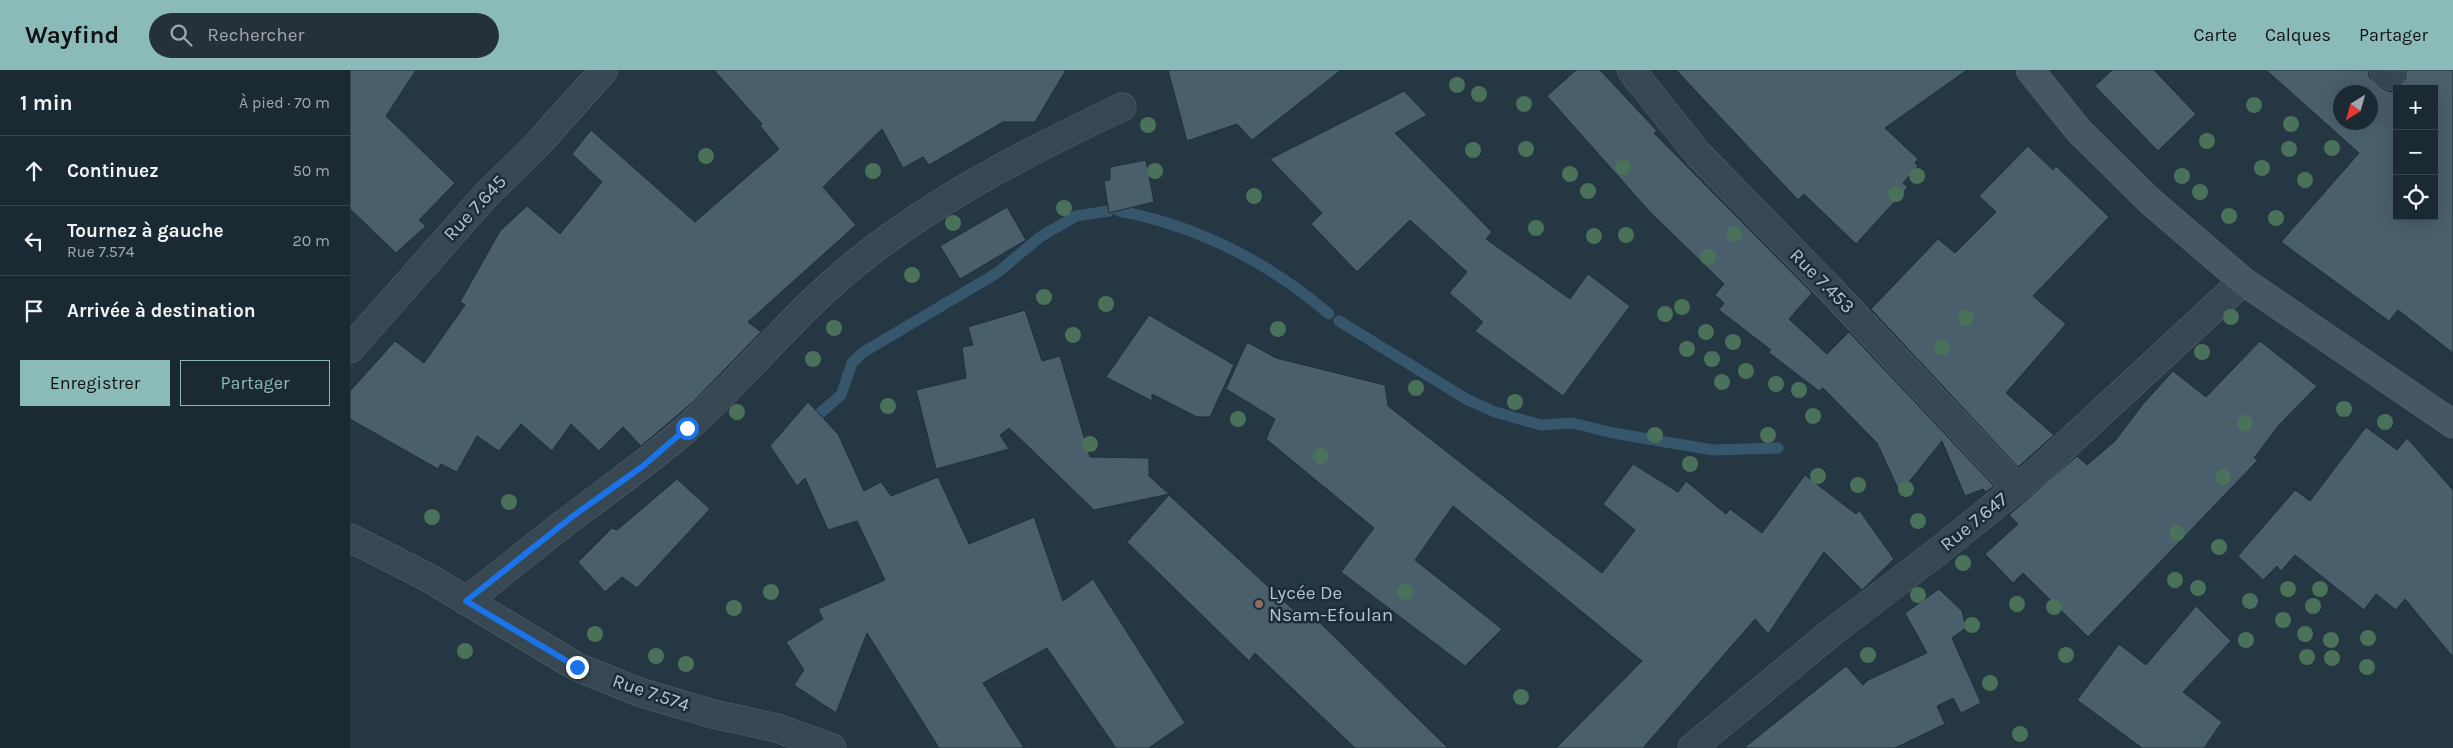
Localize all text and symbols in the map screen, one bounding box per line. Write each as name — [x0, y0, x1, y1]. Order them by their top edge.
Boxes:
search box — [149, 13, 499, 58]
text: Wayfind — [25, 21, 119, 49]
icon: search — [167, 21, 195, 49]
text: Rechercher — [207, 24, 304, 46]
text: Carte — [2193, 24, 2237, 46]
text: Calques — [2265, 24, 2331, 46]
text: Partager — [2359, 24, 2428, 46]
north arrow — [2333, 85, 2378, 130]
map controls — [2393, 85, 2438, 220]
button: + — [2393, 85, 2438, 130]
text: 1 min — [20, 91, 73, 115]
text: À pied · 70 m — [239, 93, 330, 112]
button: − — [2393, 130, 2438, 175]
icon: ahead — [20, 157, 48, 185]
text: Continuez — [67, 160, 159, 182]
text: 50 m — [293, 161, 330, 180]
street label: Rue 7.645 — [439, 171, 511, 245]
button: locate — [2393, 175, 2438, 220]
text: Tournez à gauche — [67, 220, 224, 242]
icon: left — [20, 227, 48, 255]
text: 20 m — [292, 231, 330, 250]
text: Rue 7.574 — [67, 242, 134, 261]
street label: Rue 7.453 — [1785, 244, 1859, 318]
icon: arrive — [20, 297, 48, 325]
text: Arrivée à destination — [67, 300, 256, 322]
button: Enregistrer — [20, 360, 170, 406]
button: Partager — [180, 360, 330, 406]
route start — [676, 417, 699, 440]
street label: Rue 7.647 — [1936, 488, 2012, 556]
place label: Lycée De Nsam-Efoulan — [1269, 582, 1393, 626]
marker: Lycée De Nsam-Efoulan — [1253, 598, 1265, 610]
route end — [566, 656, 589, 679]
street label: Rue 7.574 — [610, 670, 693, 717]

